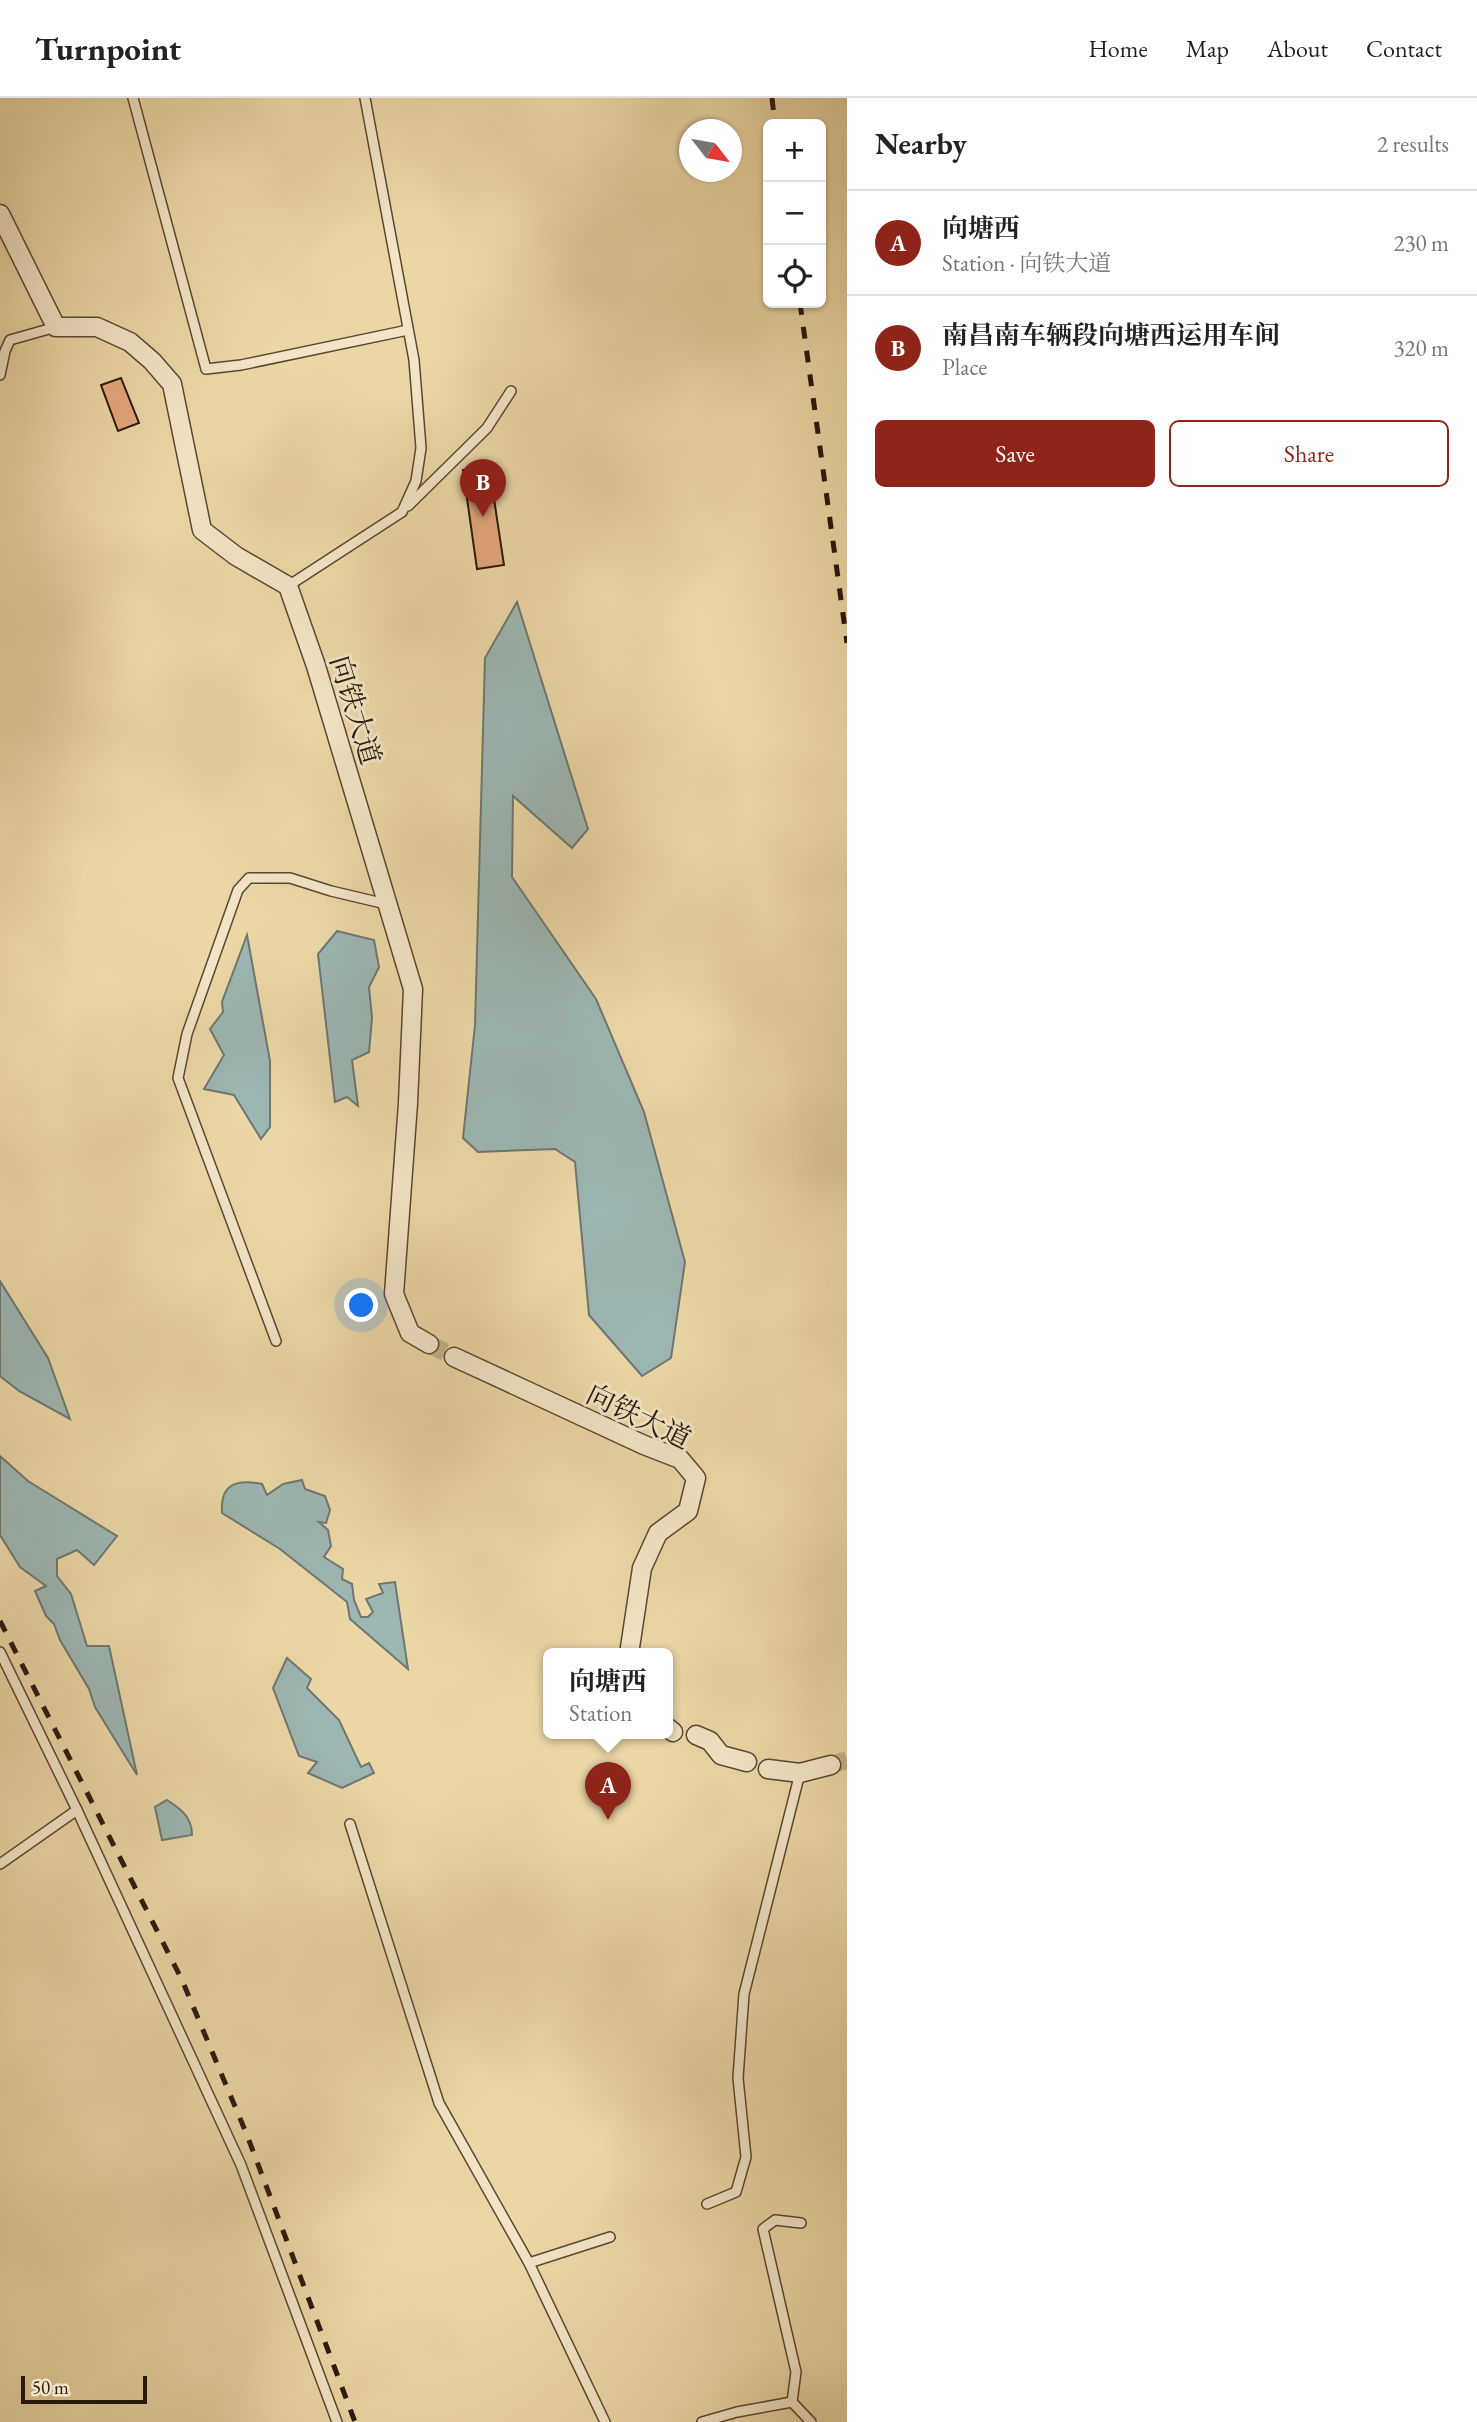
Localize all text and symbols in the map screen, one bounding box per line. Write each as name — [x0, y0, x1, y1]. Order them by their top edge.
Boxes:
text: Turnpoint — [35, 27, 181, 70]
text: Home — [1088, 33, 1148, 64]
text: Map — [1186, 33, 1229, 64]
text: About — [1267, 33, 1328, 64]
text: Contact — [1366, 33, 1442, 64]
north arrow — [679, 119, 742, 182]
map controls — [763, 119, 826, 308]
button: + — [763, 119, 826, 182]
text: Nearby — [875, 124, 967, 163]
text: 2 results — [1377, 129, 1449, 159]
button: − — [763, 182, 826, 245]
text: 向塘西 — [942, 211, 1020, 245]
text: A — [890, 228, 906, 258]
text: 230 m — [1393, 228, 1449, 258]
button: locate — [763, 245, 826, 308]
text: Station · 向铁大道 — [942, 248, 1111, 278]
text: 南昌南车辆段向塘西运用车间 — [942, 318, 1280, 352]
text: B — [891, 333, 905, 363]
text: 320 m — [1393, 333, 1449, 363]
text: Place — [942, 352, 987, 382]
button: Save — [875, 420, 1155, 487]
button: Share — [1169, 420, 1449, 487]
pin: B — [460, 459, 506, 517]
street label: 向铁大道 — [322, 651, 390, 769]
your location — [344, 1288, 378, 1322]
street label: 向铁大道 — [581, 1375, 697, 1457]
popup — [543, 1648, 673, 1739]
text: 向塘西 — [569, 1664, 647, 1698]
text: Station — [569, 1698, 632, 1728]
pin: A — [585, 1762, 631, 1820]
scale bar — [21, 2373, 147, 2405]
text: 50 m — [32, 2375, 69, 2400]

